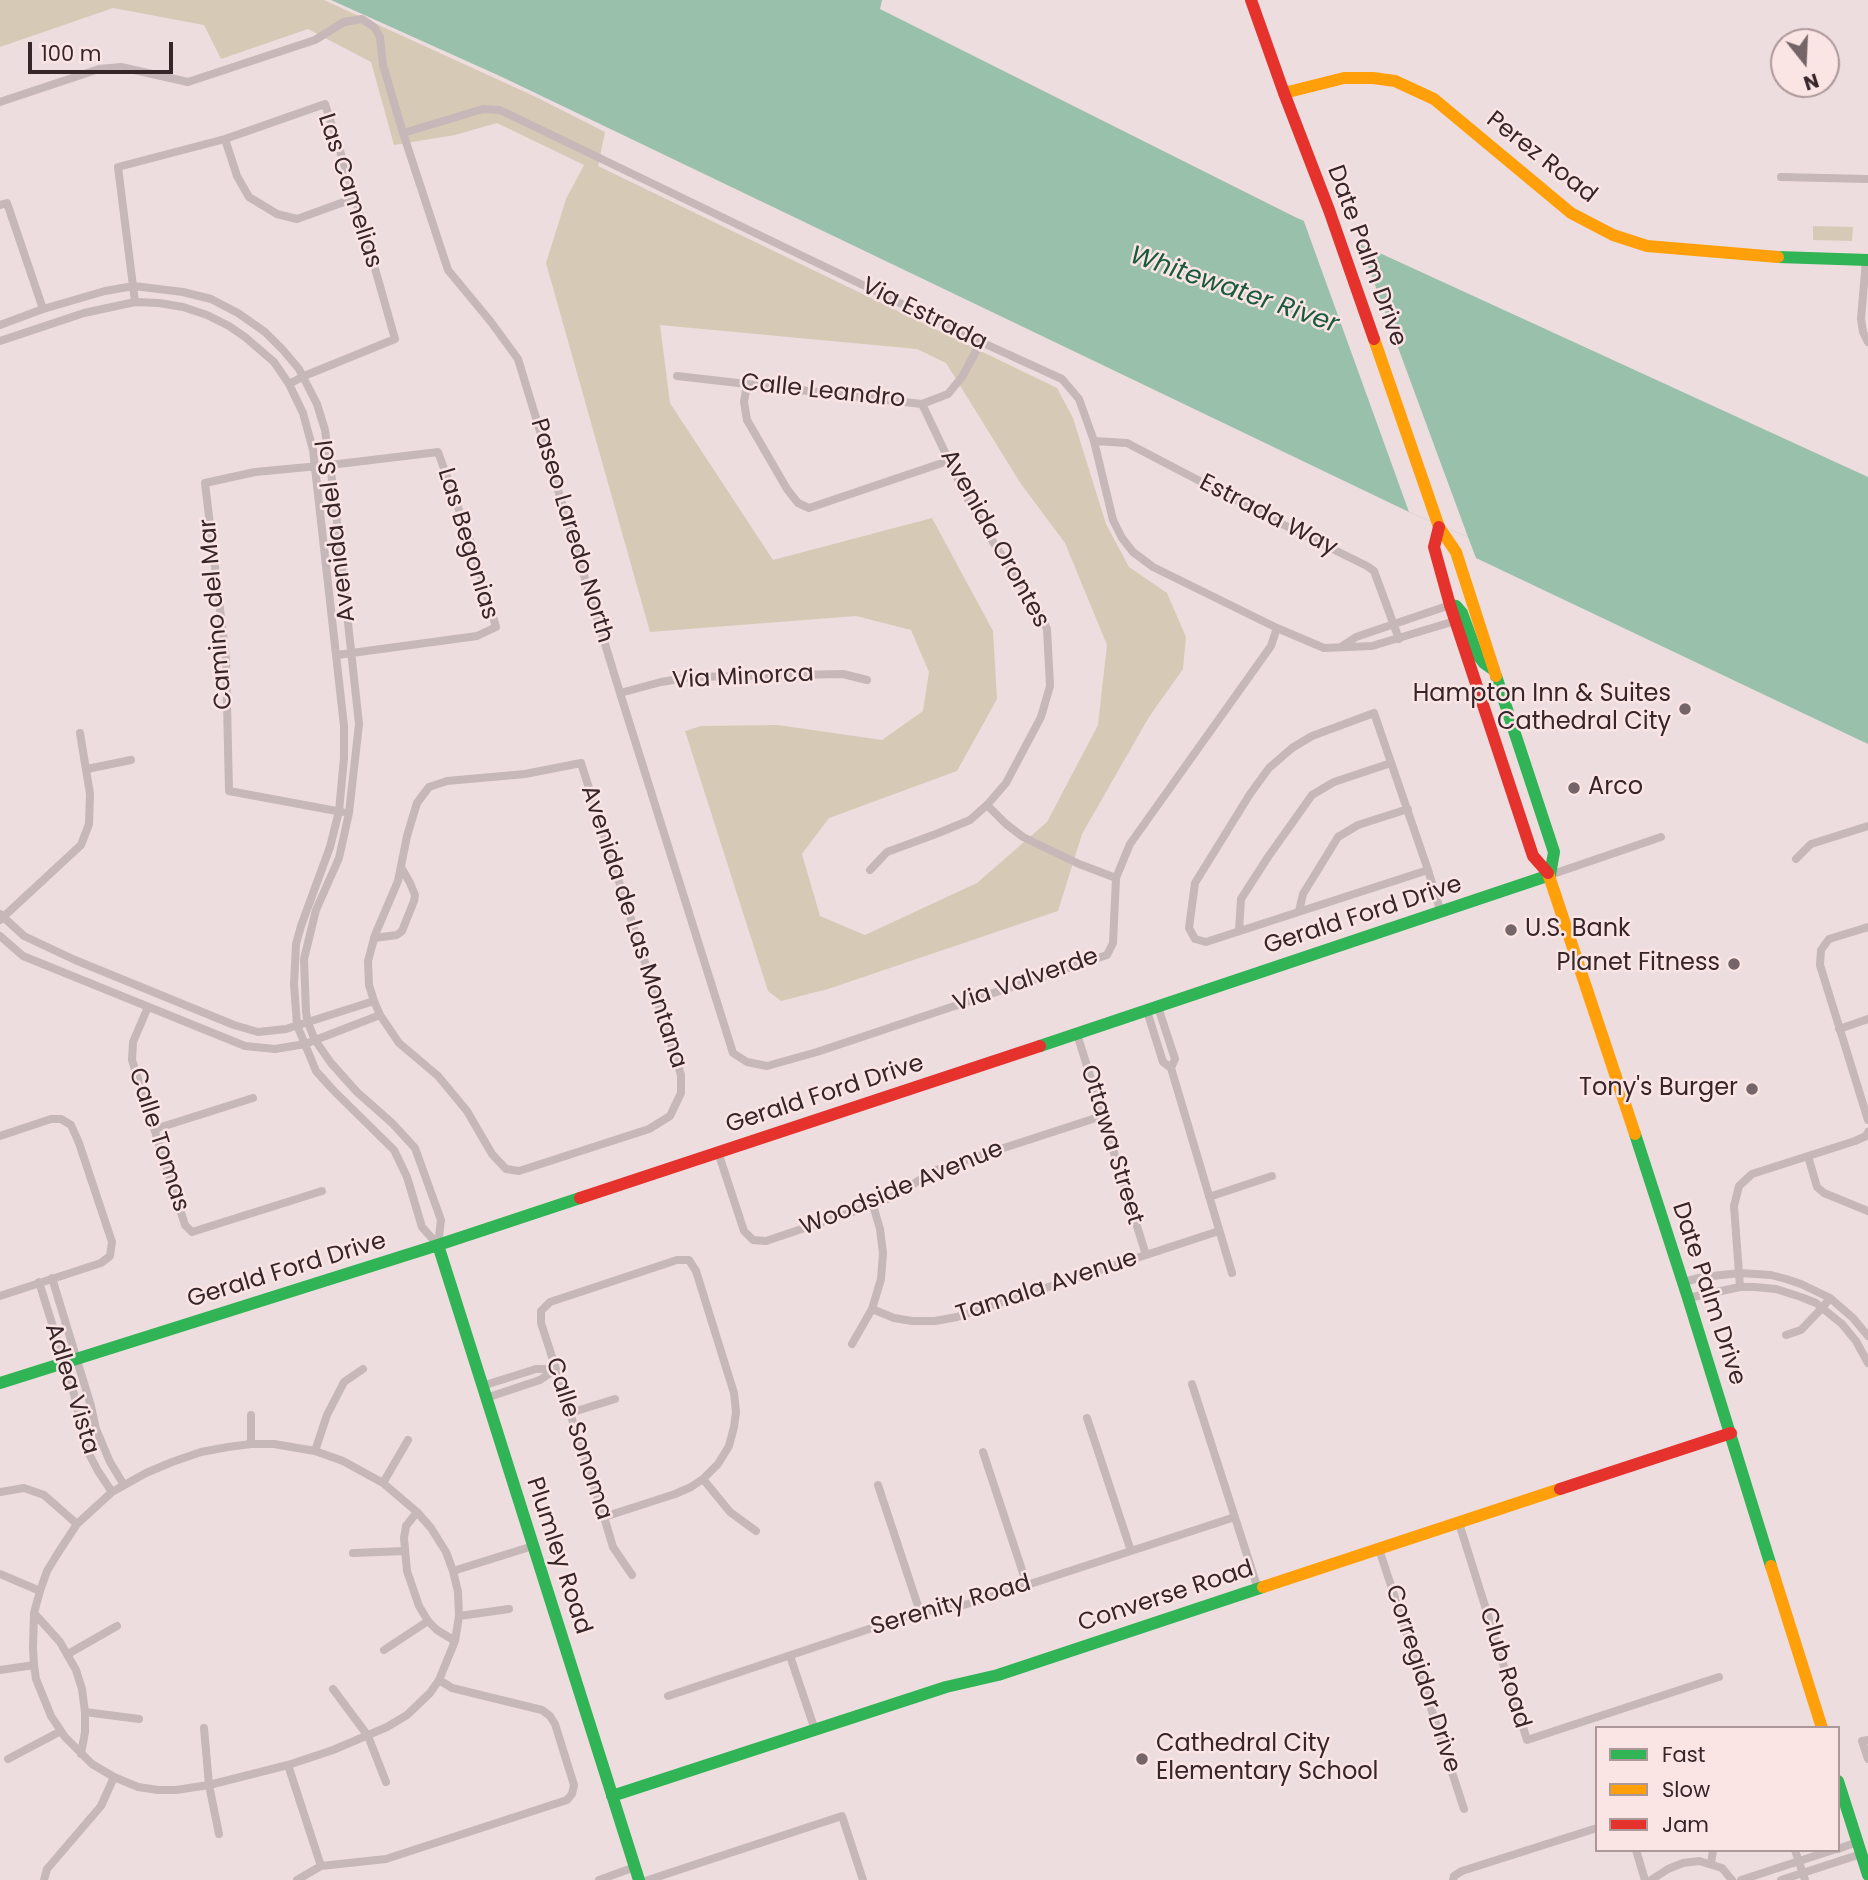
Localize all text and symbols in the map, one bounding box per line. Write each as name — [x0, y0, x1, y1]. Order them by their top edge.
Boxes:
scale bar — [32, 28, 177, 72]
north arrow — [1770, 28, 1840, 98]
text: 100 m — [41, 39, 101, 68]
text: N — [1800, 66, 1822, 97]
street label: Perez Road — [1480, 106, 1602, 210]
street label: Las Camelias — [311, 110, 387, 272]
street label: Date Palm Drive — [1320, 162, 1412, 350]
water label: Whitewater River — [1126, 241, 1342, 341]
street label: Via Estrada — [857, 272, 991, 358]
street label: Calle Leandro — [739, 369, 907, 415]
street label: Paseo Laredo North — [523, 415, 619, 647]
street label: Avenida del Sol — [312, 438, 362, 624]
street label: Avenida Orontes — [933, 445, 1055, 633]
street label: Las Begonias — [430, 465, 504, 623]
street label: Estrada Way — [1194, 469, 1342, 563]
street label: Camino del Mar — [194, 517, 240, 711]
street label: Via Minorca — [671, 660, 815, 696]
place label: Hampton Inn & Suites Cathedral City — [1413, 681, 1671, 737]
marker: Hampton Inn & Suites Cathedral City — [1677, 701, 1693, 717]
place label: Arco — [1588, 774, 1643, 802]
marker: Arco — [1566, 780, 1582, 796]
street label: Avenida de Las Montana — [574, 782, 692, 1072]
street label: Gerald Ford Drive — [1260, 870, 1466, 962]
place label: U.S. Bank — [1525, 916, 1630, 944]
marker: U.S. Bank — [1503, 922, 1519, 938]
street label: Via Valverde — [950, 943, 1102, 1019]
place label: Planet Fitness — [1557, 950, 1720, 978]
marker: Planet Fitness — [1726, 956, 1742, 972]
street label: Gerald Ford Drive — [722, 1049, 928, 1141]
street label: Ottawa Street — [1073, 1062, 1149, 1228]
street label: Calle Tomas — [121, 1064, 195, 1216]
place label: Tony's Burger — [1579, 1075, 1738, 1103]
marker: Tony's Burger — [1744, 1081, 1760, 1097]
street label: Woodside Avenue — [796, 1135, 1008, 1243]
street label: Date Palm Drive — [1665, 1199, 1751, 1389]
street label: Gerald Ford Drive — [184, 1227, 390, 1315]
street label: Tamala Avenue — [953, 1244, 1141, 1330]
street label: Adlea Vista — [37, 1320, 105, 1458]
street label: Calle Sonoma — [538, 1354, 618, 1524]
street label: Plumley Road — [519, 1474, 597, 1638]
street label: Converse Road — [1075, 1555, 1257, 1639]
street label: Serenity Road — [868, 1569, 1034, 1643]
street label: Corregidor Drive — [1378, 1581, 1466, 1777]
street label: Club Road — [1472, 1604, 1536, 1732]
legend — [1595, 1726, 1840, 1852]
place label: Cathedral City Elementary School — [1156, 1731, 1379, 1787]
text: Fast — [1662, 1740, 1705, 1769]
marker: Cathedral City Elementary School — [1134, 1751, 1150, 1767]
text: Slow — [1662, 1775, 1710, 1804]
text: Jam — [1662, 1810, 1709, 1839]

